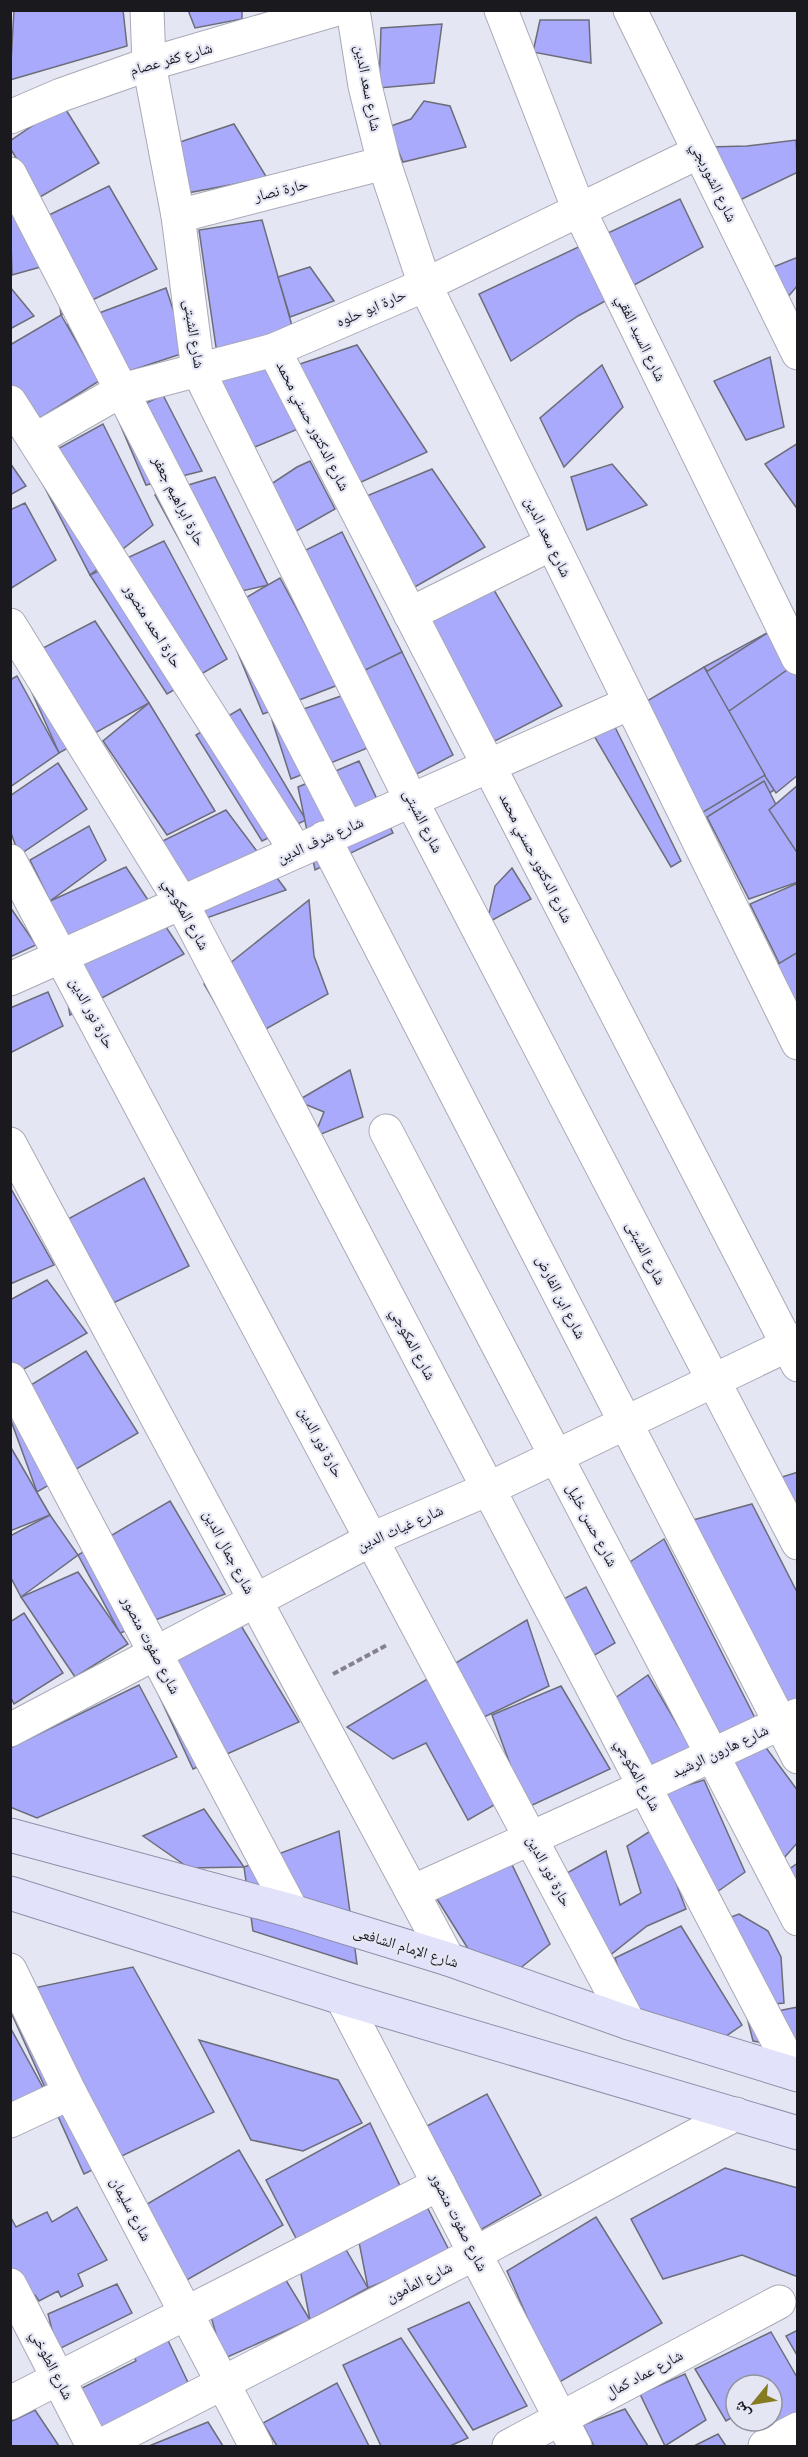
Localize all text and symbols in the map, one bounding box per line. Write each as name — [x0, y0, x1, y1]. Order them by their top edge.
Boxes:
street label: شارع كفر عصام — [127, 38, 215, 80]
street label: شارع سعد الدين — [350, 43, 386, 133]
street label: شارع الشوربجي — [684, 139, 742, 226]
street label: حارة نصار — [251, 174, 310, 206]
street label: حارة ابو حلوه — [333, 284, 409, 331]
street label: شارع السيد الفقي — [610, 291, 671, 386]
street label: شارع الشبتى — [179, 298, 209, 370]
street label: شارع الدكتور حسني محمد — [270, 358, 354, 495]
street label: حارة ابراهيم جعفر — [147, 451, 211, 550]
street label: شارع سعد الدين — [520, 493, 576, 581]
street label: حارة احمد منصور — [120, 579, 187, 672]
street label: شارع الشبتى — [398, 786, 448, 856]
street label: شارع الدكتور حسني محمد — [493, 790, 577, 927]
street label: شارع شرف الدين — [274, 812, 367, 868]
street label: شارع المكوجي — [156, 875, 214, 954]
street label: حارة نور الدين — [65, 974, 119, 1052]
street label: شارع الشبتى — [621, 1218, 671, 1288]
street label: شارع ابن الفارض — [531, 1252, 591, 1342]
street label: شارع المكوجي — [384, 1304, 440, 1385]
street label: حارة نور الدين — [294, 1403, 348, 1481]
street label: شارع حسن خليل — [562, 1480, 623, 1570]
street label: شارع غياث الدين — [354, 1500, 446, 1556]
street label: شارع جمال الدين — [198, 1506, 260, 1598]
street label: شارع صفوت منصور — [116, 1592, 185, 1698]
street label: شارع هارون الرشيد — [668, 1720, 772, 1782]
street label: شارع المكوجي — [609, 1735, 665, 1816]
street label: حارة نور الدين — [522, 1832, 576, 1910]
street label: شارع الإمام الشافعى — [351, 1922, 461, 1973]
street label: شارع صفوت منصور — [425, 2168, 493, 2275]
street label: شارع سليمان — [106, 2173, 156, 2245]
street label: شارع المأمون — [382, 2257, 456, 2307]
street label: شارع الطوخي — [24, 2327, 78, 2404]
street label: شارع عماد كمال — [602, 2345, 686, 2403]
north arrow — [724, 2373, 784, 2433]
text: ش — [729, 2398, 754, 2422]

